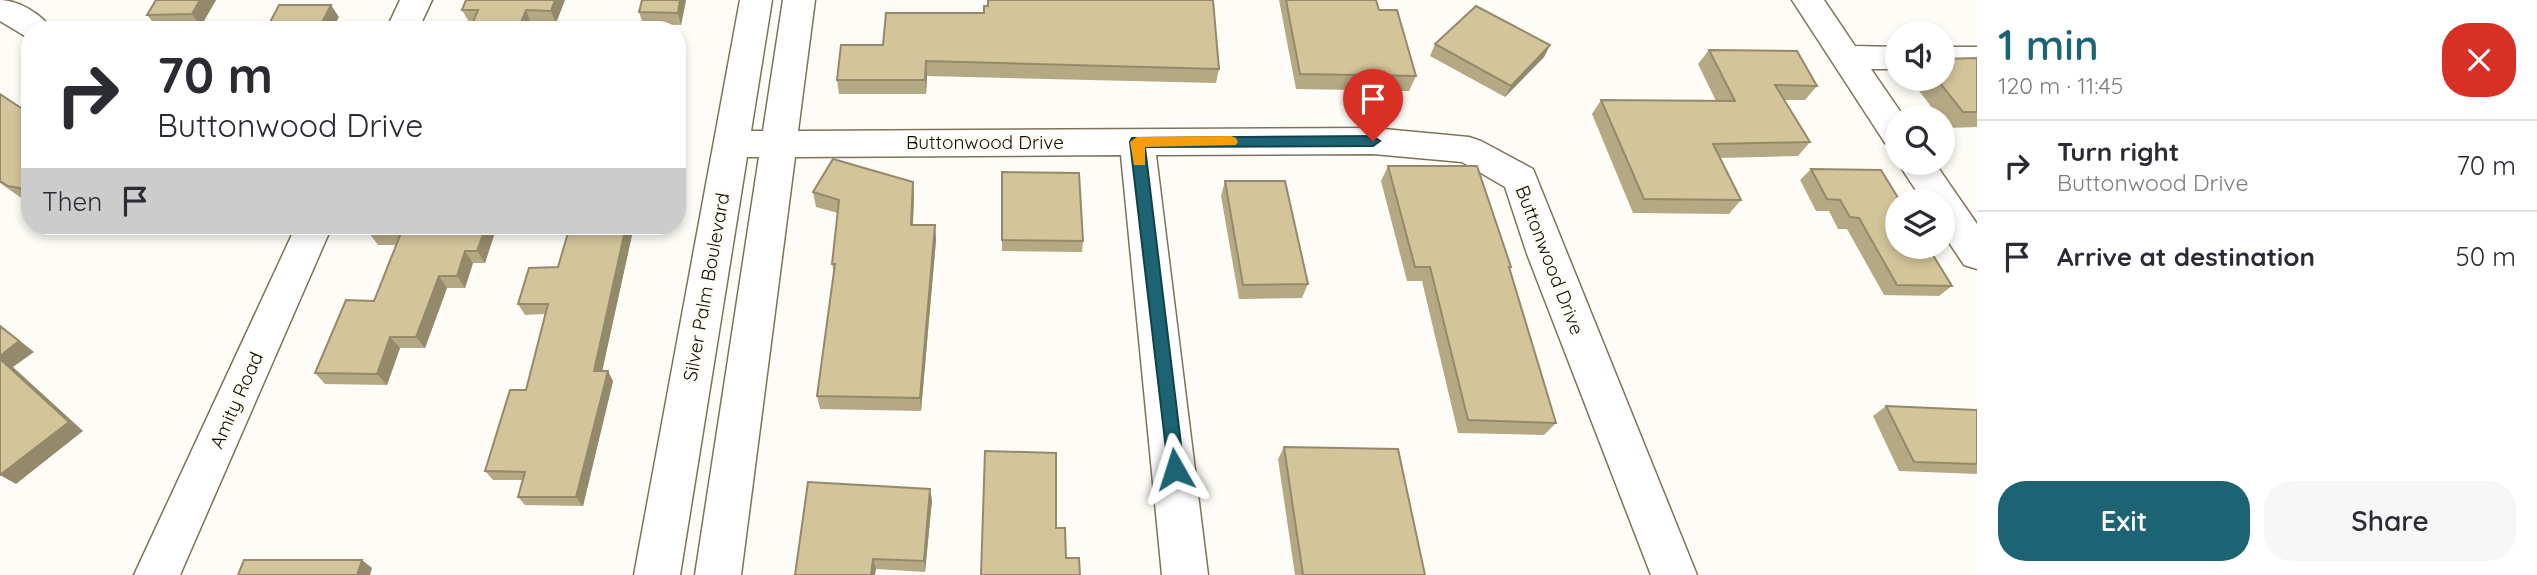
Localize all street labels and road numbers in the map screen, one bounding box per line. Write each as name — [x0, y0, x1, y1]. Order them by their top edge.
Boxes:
street label: Buttonwood Drive — [906, 130, 1064, 154]
street label: Buttonwood Drive — [1510, 182, 1590, 338]
street label: Silver Palm Boulevard — [678, 191, 734, 383]
street label: Amity Road — [204, 348, 268, 452]

